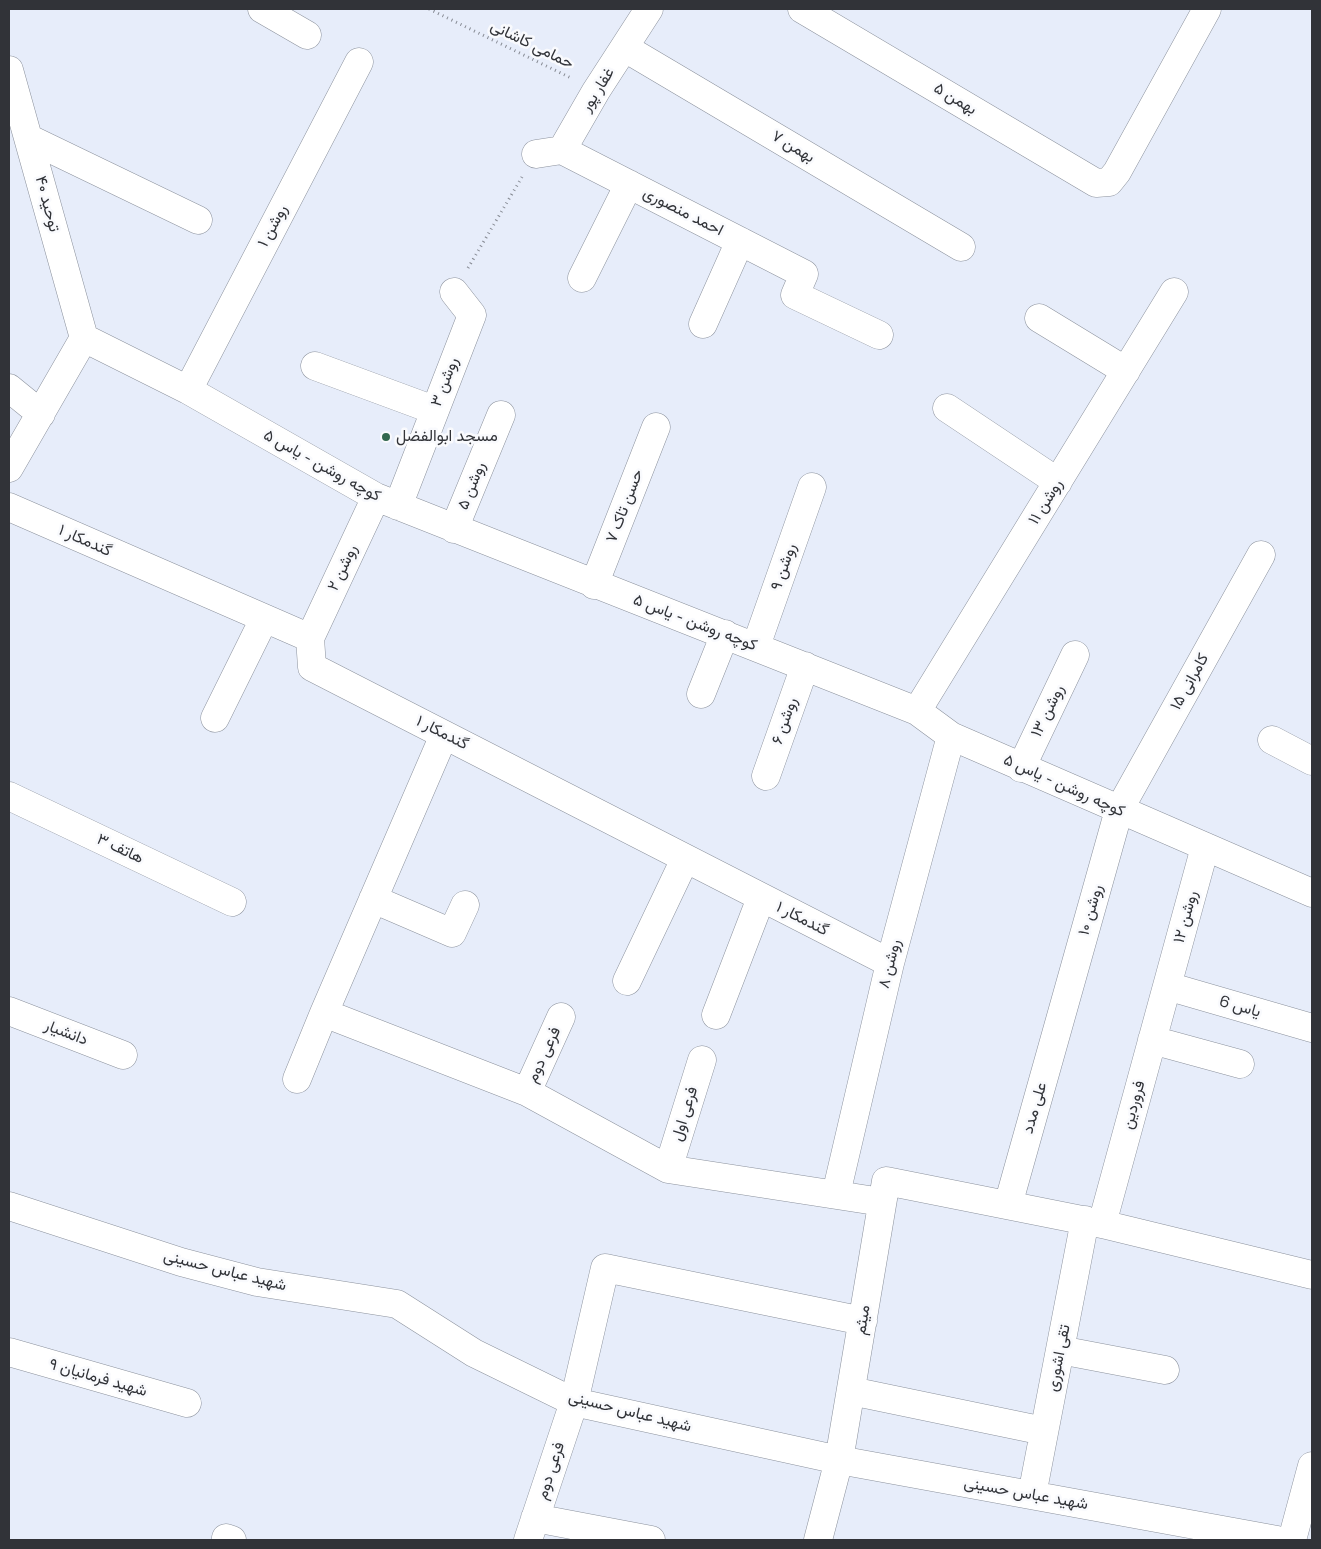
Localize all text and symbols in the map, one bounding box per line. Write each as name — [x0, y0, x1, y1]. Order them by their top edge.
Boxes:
street label: حمامی کاشانی — [487, 17, 577, 73]
street label: غفار پور — [577, 64, 619, 116]
street label: بهمن ۵ — [930, 79, 980, 119]
street label: بهمن ۷ — [768, 127, 818, 167]
street label: توحید ۴۰ — [30, 174, 64, 234]
street label: احمد منصوری — [640, 184, 726, 240]
street label: روشن ۱ — [254, 202, 292, 250]
street label: روشن ۳ — [427, 355, 463, 409]
street label: کوچه روشن - یاس ۵ — [260, 426, 384, 506]
place label: مسجد ابوالفضل — [396, 427, 498, 447]
marker: مسجد ابوالفضل — [380, 431, 392, 443]
street label: روشن ۵ — [454, 459, 490, 513]
street label: حسن تاک ۷ — [602, 467, 648, 545]
street label: روشن ۱۱ — [1025, 476, 1067, 528]
street label: گندمکار ۱ — [55, 521, 115, 561]
street label: روشن ۹ — [767, 541, 801, 593]
street label: روشن ۲ — [324, 542, 362, 594]
street label: کوچه روشن - یاس ۵ — [630, 591, 760, 655]
street label: کامرانی ۱۵ — [1167, 650, 1213, 714]
street label: روشن ۱۳ — [1027, 682, 1069, 740]
street label: روشن ۶ — [768, 695, 802, 747]
street label: گندمکار ۱ — [413, 712, 471, 754]
street label: کوچه روشن - یاس ۵ — [1000, 751, 1128, 821]
street label: هاتف ۳ — [93, 830, 147, 868]
street label: روشن ۱۰ — [1075, 882, 1107, 938]
street label: روشن ۱۲ — [1170, 889, 1202, 945]
street label: گندمکار ۱ — [773, 898, 831, 940]
street label: روشن ۸ — [875, 937, 905, 991]
street label: یاس 6 — [1217, 992, 1263, 1022]
street label: دانشیار — [42, 1016, 90, 1050]
street label: فرعی دوم — [523, 1024, 565, 1086]
street label: فروردین — [1118, 1079, 1150, 1131]
street label: علی مدد — [1019, 1080, 1051, 1136]
street label: فرعی اول — [668, 1084, 702, 1144]
street label: شهید عباس حسینی — [162, 1246, 288, 1296]
street label: میثم — [851, 1304, 875, 1336]
street label: تقی اشوری — [1043, 1323, 1075, 1393]
street label: شهید فرمانیان ۹ — [47, 1355, 149, 1401]
street label: شهید عباس حسینی — [567, 1387, 693, 1437]
street label: فرعی دوم — [533, 1440, 569, 1502]
street label: شهید عباس حسینی — [962, 1474, 1090, 1514]

